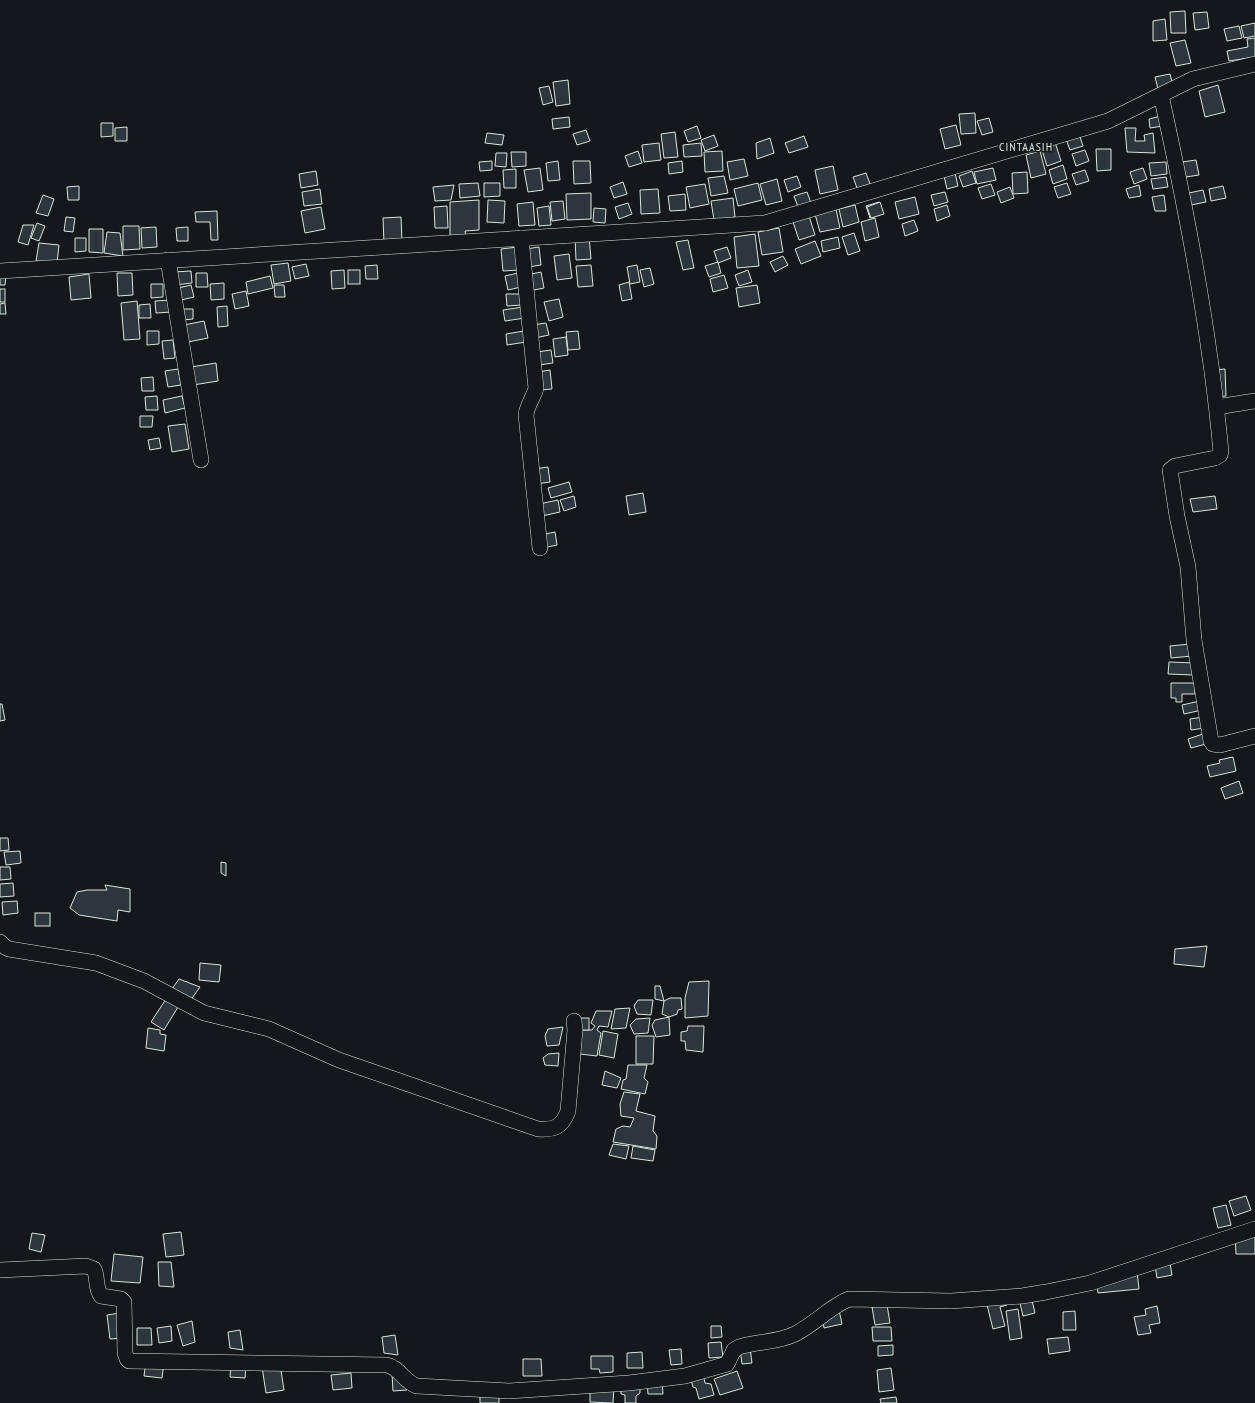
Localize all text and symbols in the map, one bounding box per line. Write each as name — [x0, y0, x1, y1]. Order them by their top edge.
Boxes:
district label: CINTAASIH — [999, 139, 1053, 154]

